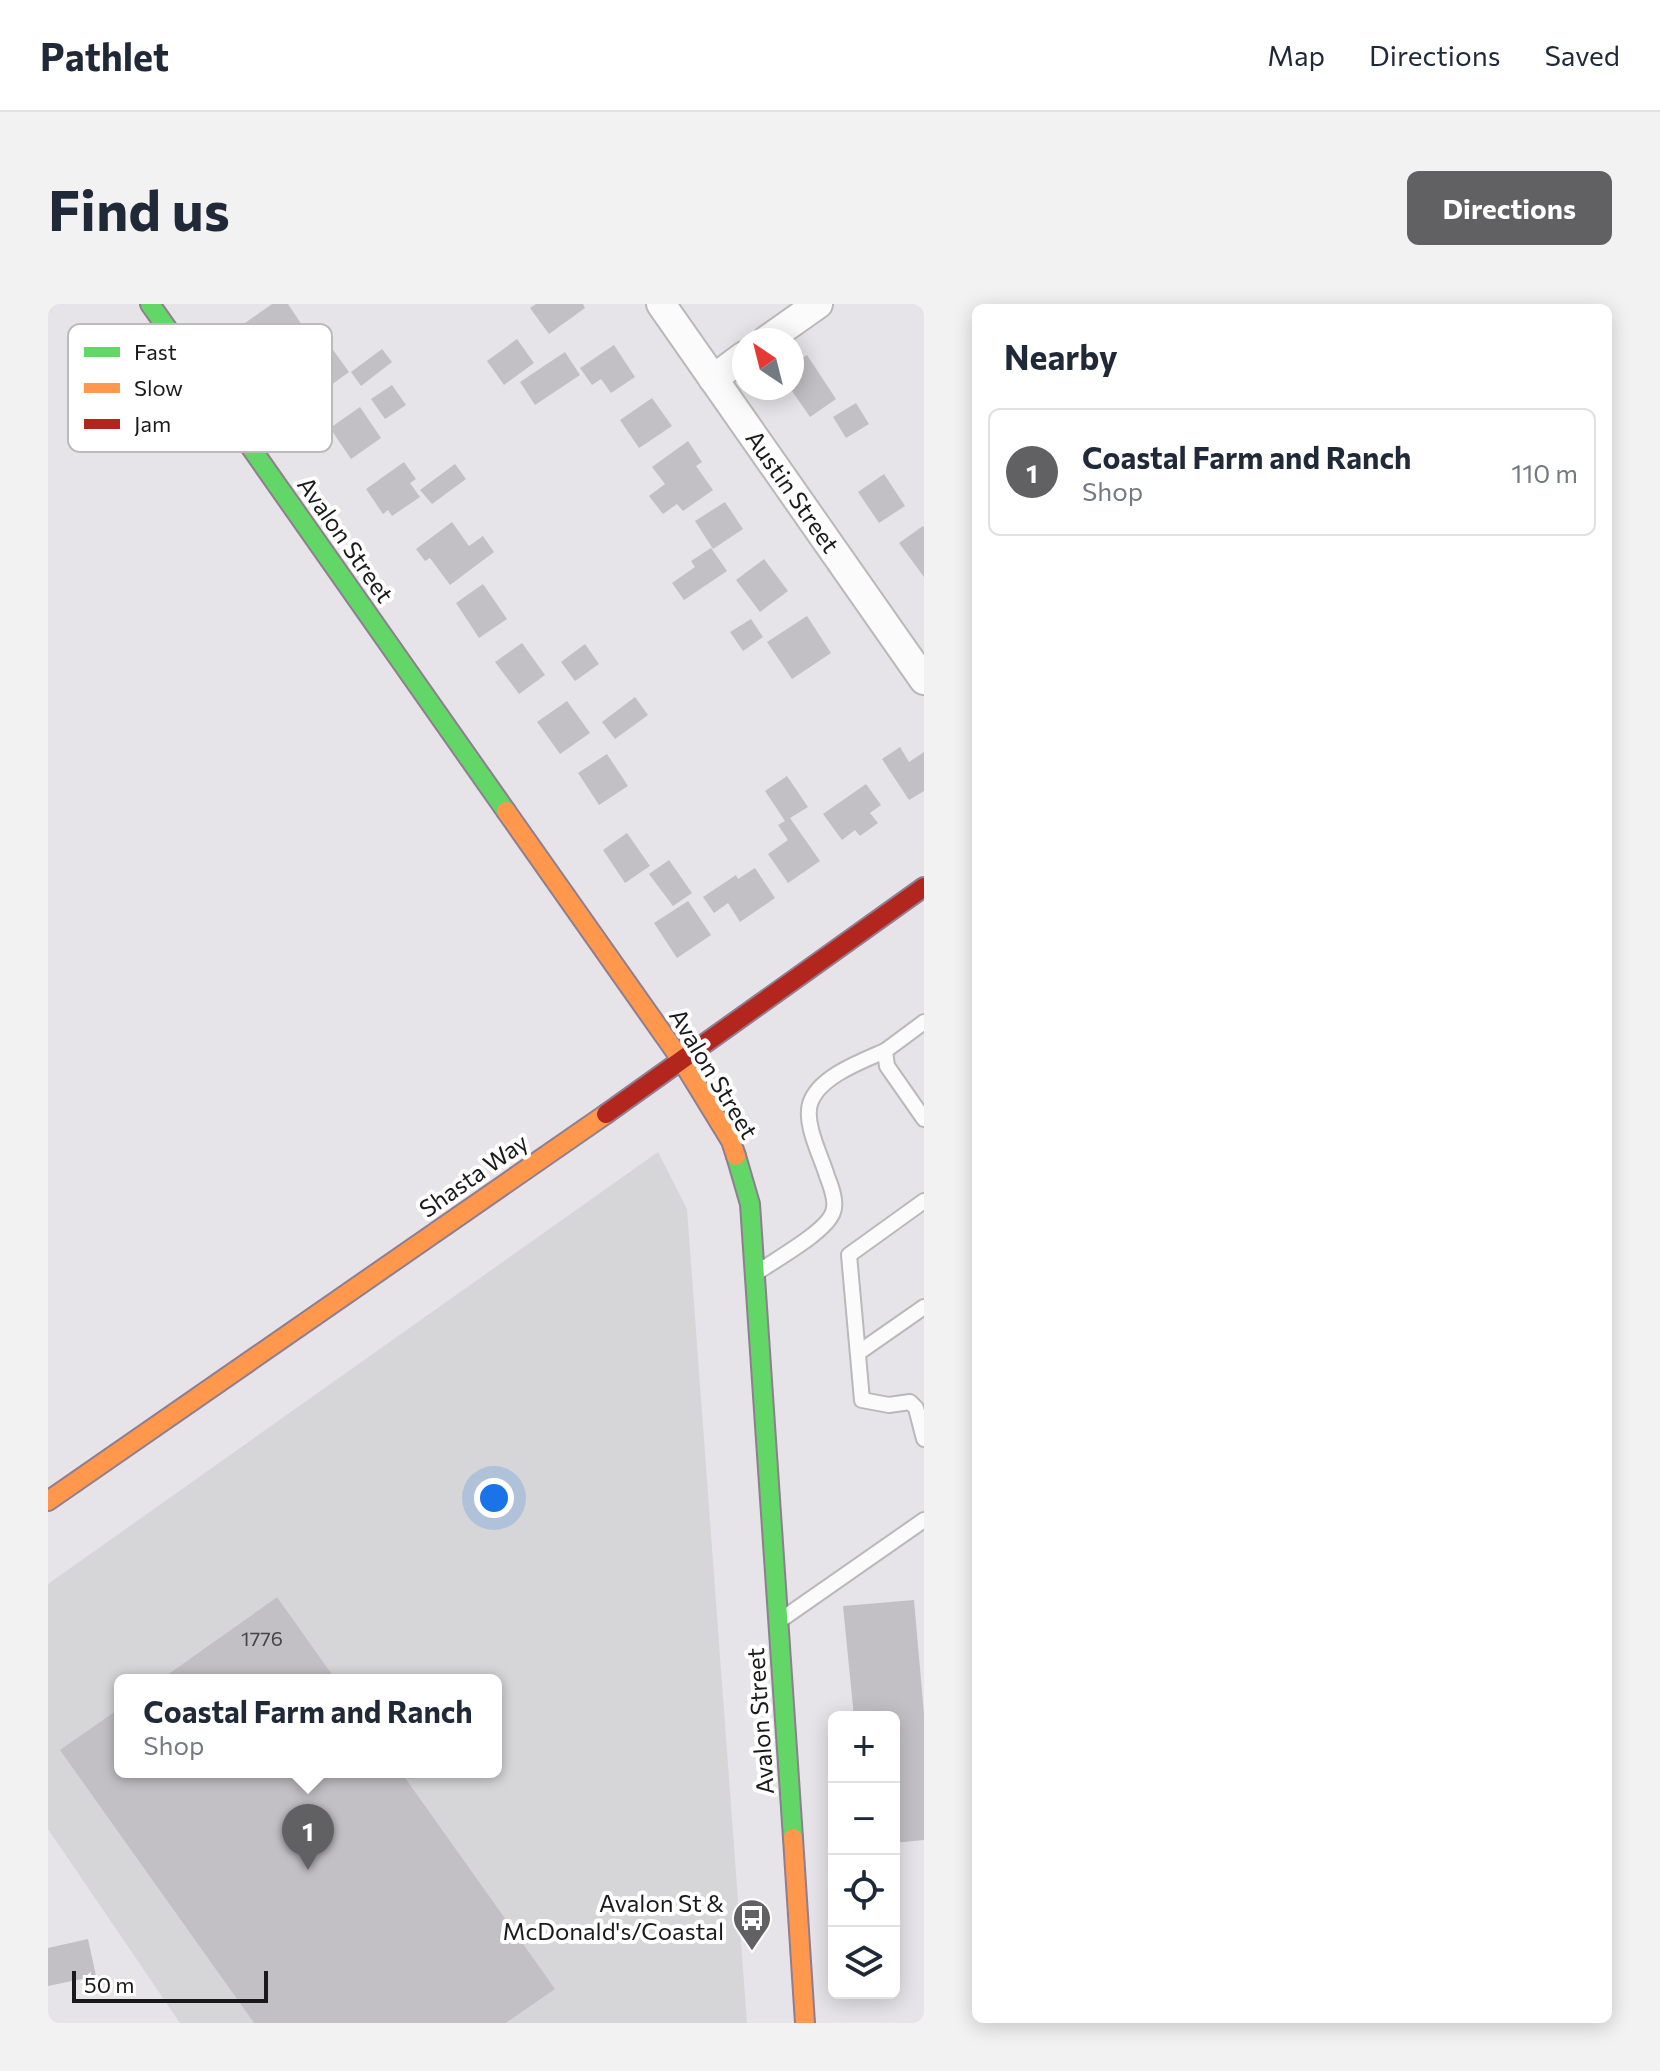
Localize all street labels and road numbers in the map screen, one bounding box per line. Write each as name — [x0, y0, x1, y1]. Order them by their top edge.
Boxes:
street label: Austin Street — [740, 424, 846, 558]
street label: Avalon Street — [292, 471, 400, 608]
street label: Avalon Street — [664, 1003, 765, 1144]
street label: Shasta Way — [413, 1127, 533, 1223]
street label: Avalon Street — [740, 1647, 779, 1795]

